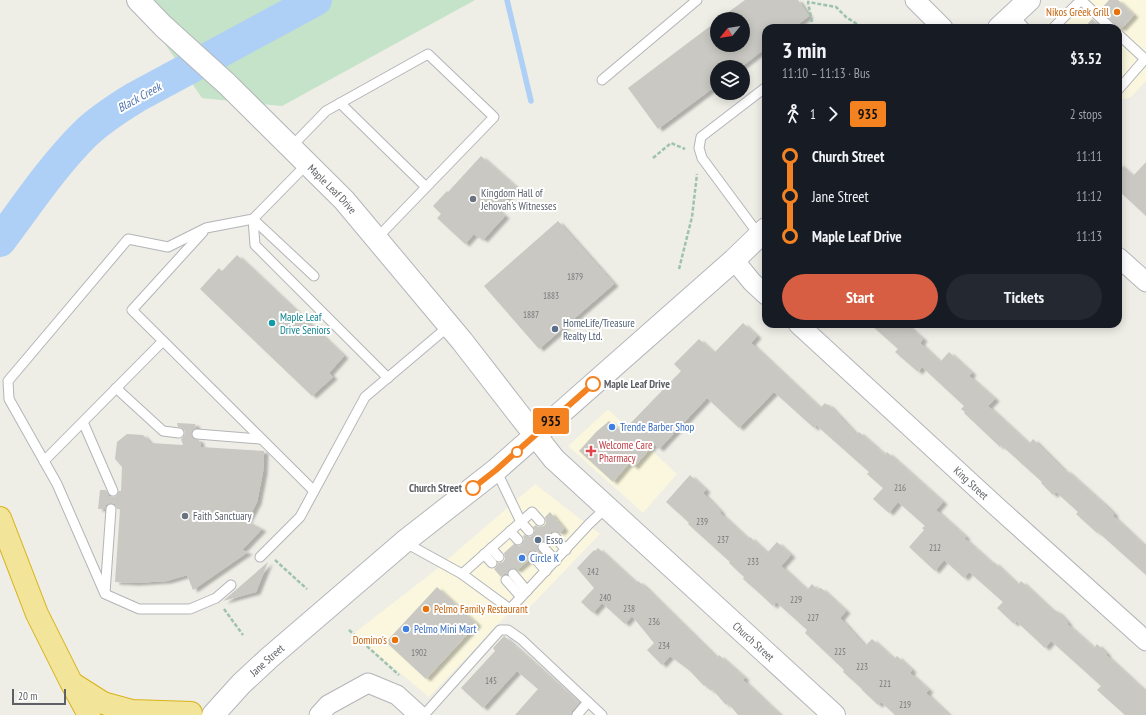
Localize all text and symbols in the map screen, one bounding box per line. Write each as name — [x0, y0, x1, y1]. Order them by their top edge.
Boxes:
place label: Nikos Greek Grill — [1046, 5, 1109, 19]
marker: Nikos Greek Grill — [1112, 7, 1122, 17]
north arrow — [710, 12, 750, 52]
map controls — [710, 12, 750, 100]
text: 3 min — [782, 36, 826, 64]
text: $3.52 — [1070, 49, 1102, 68]
button: layers — [710, 60, 750, 100]
text: 11:10 – 11:13 · Bus — [782, 65, 870, 82]
water label: Black Creek — [115, 78, 165, 115]
icon: walk — [782, 103, 804, 125]
icon: forward — [822, 103, 844, 125]
text: 935 — [858, 105, 878, 123]
text: 1 — [810, 106, 816, 123]
text: 2 stops — [1070, 106, 1102, 123]
text: Church Street — [812, 147, 884, 166]
text: 11:11 — [1076, 148, 1102, 165]
street label: Maple Leaf Drive — [305, 161, 360, 217]
place label: Kingdom Hall of Jehovah's Witnesses — [480, 186, 557, 213]
text: Jane Street — [812, 187, 869, 206]
text: 11:12 — [1076, 188, 1102, 205]
marker: Kingdom Hall of Jehovah's Witnesses — [468, 194, 478, 204]
text: Maple Leaf Drive — [812, 227, 902, 246]
text: 11:13 — [1076, 228, 1102, 245]
house number: 1879 — [567, 271, 583, 282]
button: Start — [782, 274, 938, 320]
button: Tickets — [946, 274, 1102, 320]
house number: 1883 — [543, 290, 559, 301]
house number: 1887 — [523, 309, 539, 320]
place label: Maple Leaf Drive Seniors — [280, 310, 331, 337]
place label: HomeLife/Treasure Realty Ltd. — [563, 316, 635, 343]
marker: Maple Leaf Drive Seniors — [267, 318, 277, 328]
marker: HomeLife/Treasure Realty Ltd. — [550, 324, 560, 334]
marker: Maple Leaf Drive — [585, 376, 601, 392]
place label: Maple Leaf Drive — [604, 377, 670, 391]
line badge: 935 — [528, 408, 574, 434]
text: 935 — [541, 412, 561, 430]
place label: Trende Barber Shop — [620, 420, 695, 434]
marker: Trende Barber Shop — [607, 422, 617, 432]
place label: Welcome Care Pharmacy — [599, 438, 653, 465]
unlabelled marker — [511, 446, 523, 458]
marker: Welcome Care Pharmacy — [586, 446, 596, 456]
street label: King Street — [951, 463, 991, 503]
marker: Church Street — [465, 480, 481, 496]
place label: Church Street — [409, 481, 463, 495]
house number: 216 — [894, 482, 906, 493]
place label: Faith Sanctuary — [193, 509, 253, 523]
marker: Faith Sanctuary — [180, 511, 190, 521]
house number: 239 — [696, 516, 708, 527]
place label: Esso — [546, 533, 563, 547]
house number: 237 — [717, 534, 729, 545]
marker: Esso — [533, 535, 543, 545]
house number: 212 — [929, 542, 941, 553]
place label: Circle K — [530, 551, 560, 565]
marker: Circle K — [517, 553, 527, 563]
house number: 233 — [747, 556, 759, 567]
house number: 242 — [587, 566, 599, 577]
house number: 240 — [599, 592, 611, 603]
house number: 229 — [790, 594, 802, 605]
place label: Pelmo Family Restaurant — [434, 602, 528, 616]
house number: 238 — [623, 603, 635, 614]
marker: Pelmo Family Restaurant — [421, 604, 431, 614]
house number: 227 — [807, 612, 819, 623]
house number: 236 — [648, 616, 660, 627]
street label: Church Street — [730, 619, 777, 664]
place label: Pelmo Mini Mart — [414, 622, 477, 636]
marker: Pelmo Mini Mart — [401, 624, 411, 634]
place label: Domino's — [353, 633, 387, 647]
marker: Domino's — [390, 635, 400, 645]
house number: 234 — [658, 640, 670, 651]
street label: Jane Street — [246, 641, 287, 680]
house number: 225 — [834, 646, 846, 657]
house number: 1902 — [411, 647, 427, 658]
house number: 223 — [856, 661, 868, 672]
house number: 145 — [485, 675, 497, 686]
house number: 221 — [879, 678, 891, 689]
scale bar — [12, 687, 66, 706]
text: 20 m — [18, 689, 37, 703]
house number: 219 — [899, 699, 911, 710]

